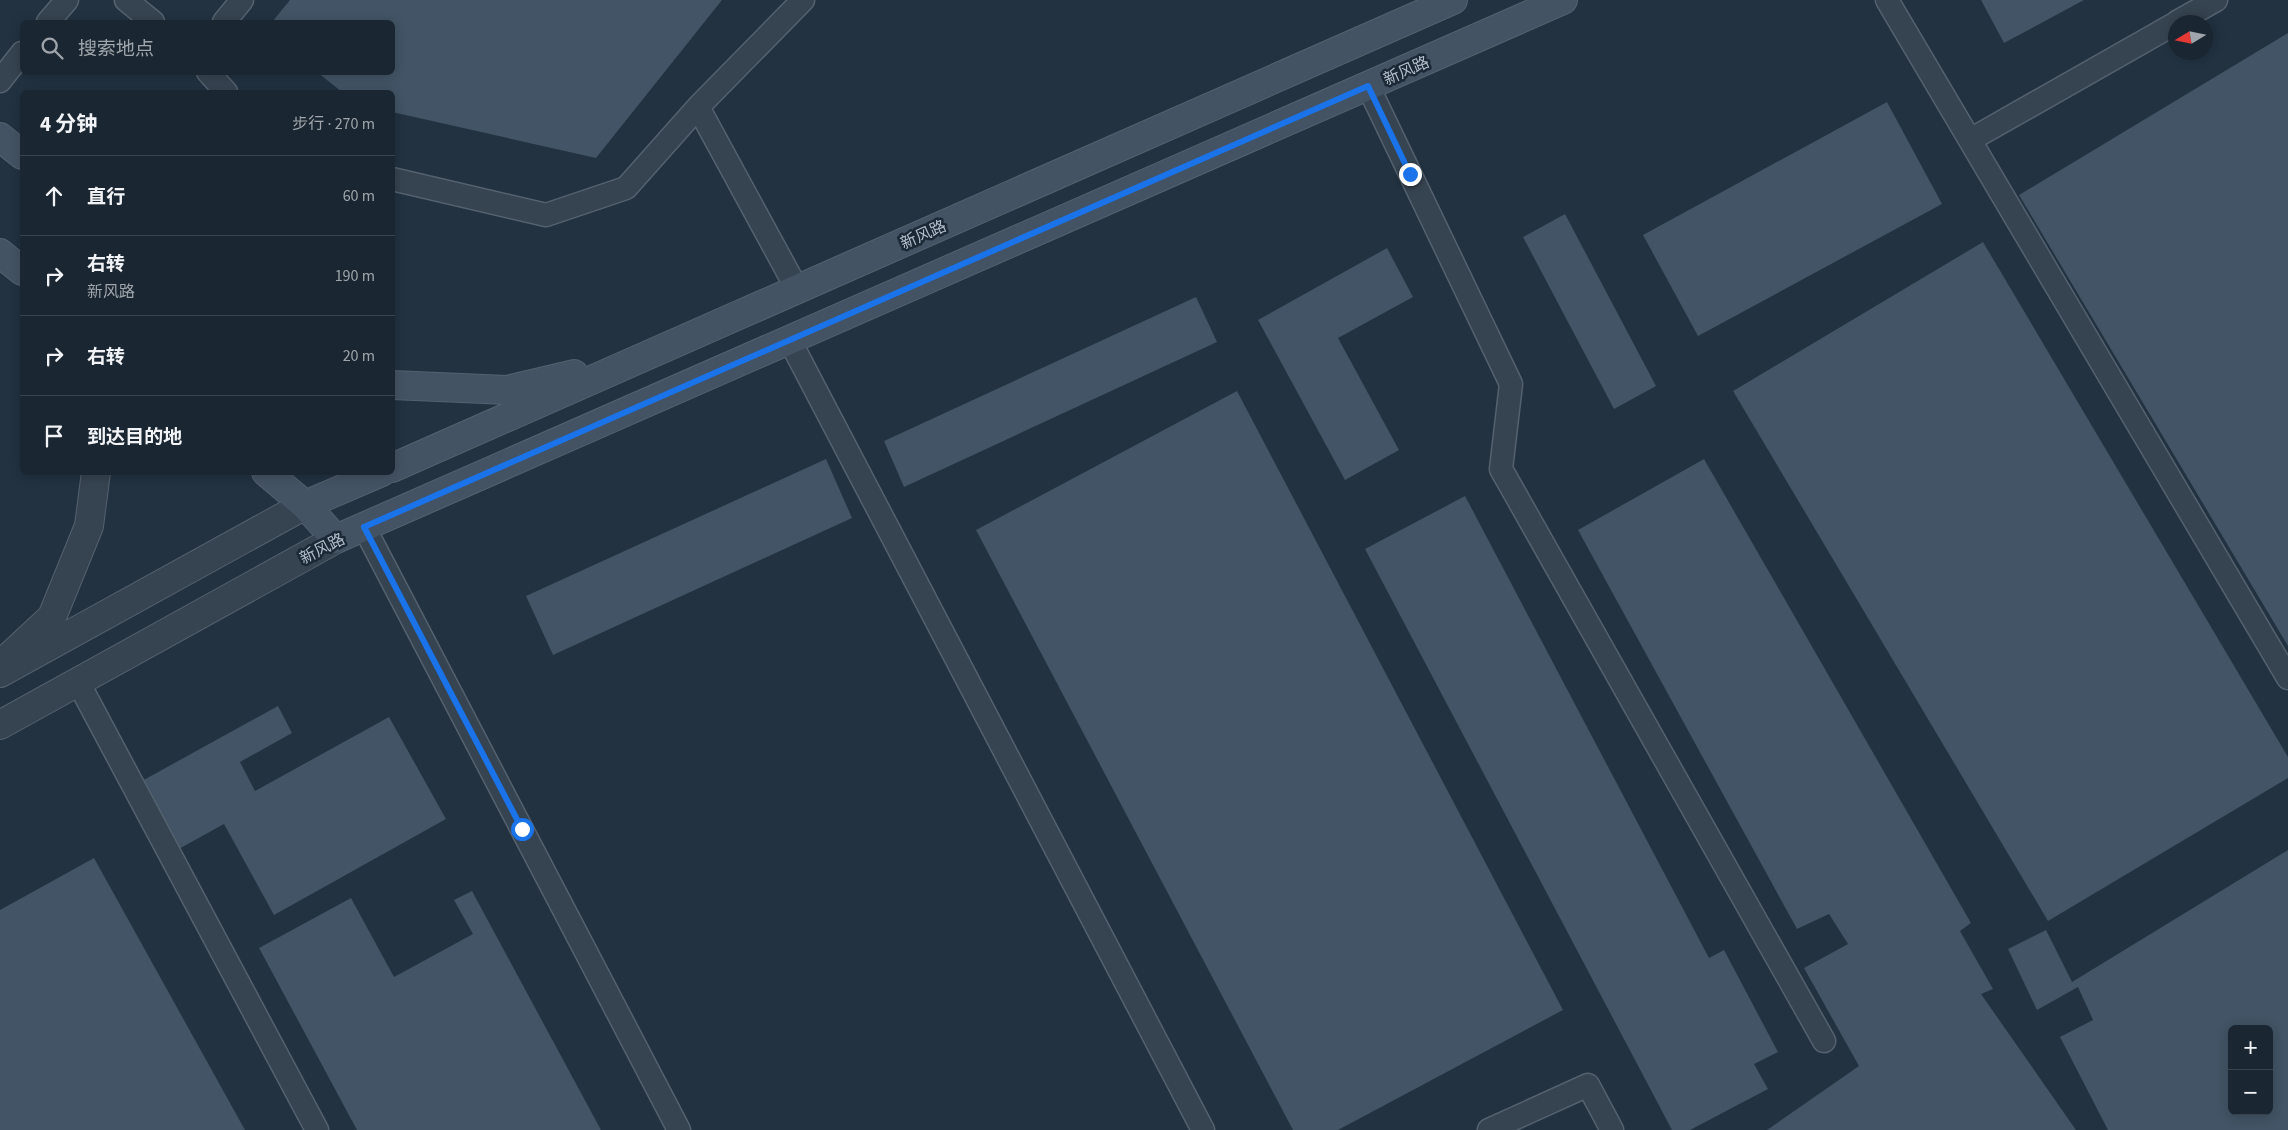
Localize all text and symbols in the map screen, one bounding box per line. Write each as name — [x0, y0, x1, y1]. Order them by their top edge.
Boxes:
north arrow — [2168, 15, 2213, 60]
search box — [20, 20, 395, 75]
icon: search — [38, 34, 66, 62]
text: 搜索地点 — [78, 36, 154, 63]
street label: 新风路 — [1380, 51, 1433, 91]
text: 4 分钟 — [40, 109, 97, 139]
text: 步行 · 270 m — [292, 113, 375, 135]
route end — [1399, 163, 1422, 186]
icon: ahead — [40, 182, 68, 210]
text: 直行 — [87, 184, 125, 211]
text: 60 m — [343, 185, 375, 207]
street label: 新风路 — [897, 215, 950, 255]
text: 右转 — [87, 251, 125, 278]
icon: right — [40, 262, 68, 290]
text: 190 m — [335, 265, 375, 287]
text: 新风路 — [87, 281, 135, 303]
icon: right — [40, 342, 68, 370]
text: 右转 — [87, 344, 125, 371]
text: 20 m — [343, 345, 375, 367]
icon: arrive — [40, 422, 68, 450]
text: 到达目的地 — [87, 424, 182, 451]
street label: 新风路 — [296, 528, 349, 570]
route start — [511, 818, 534, 841]
map controls — [2228, 1025, 2273, 1115]
button: + — [2228, 1025, 2273, 1070]
button: − — [2228, 1070, 2273, 1115]

